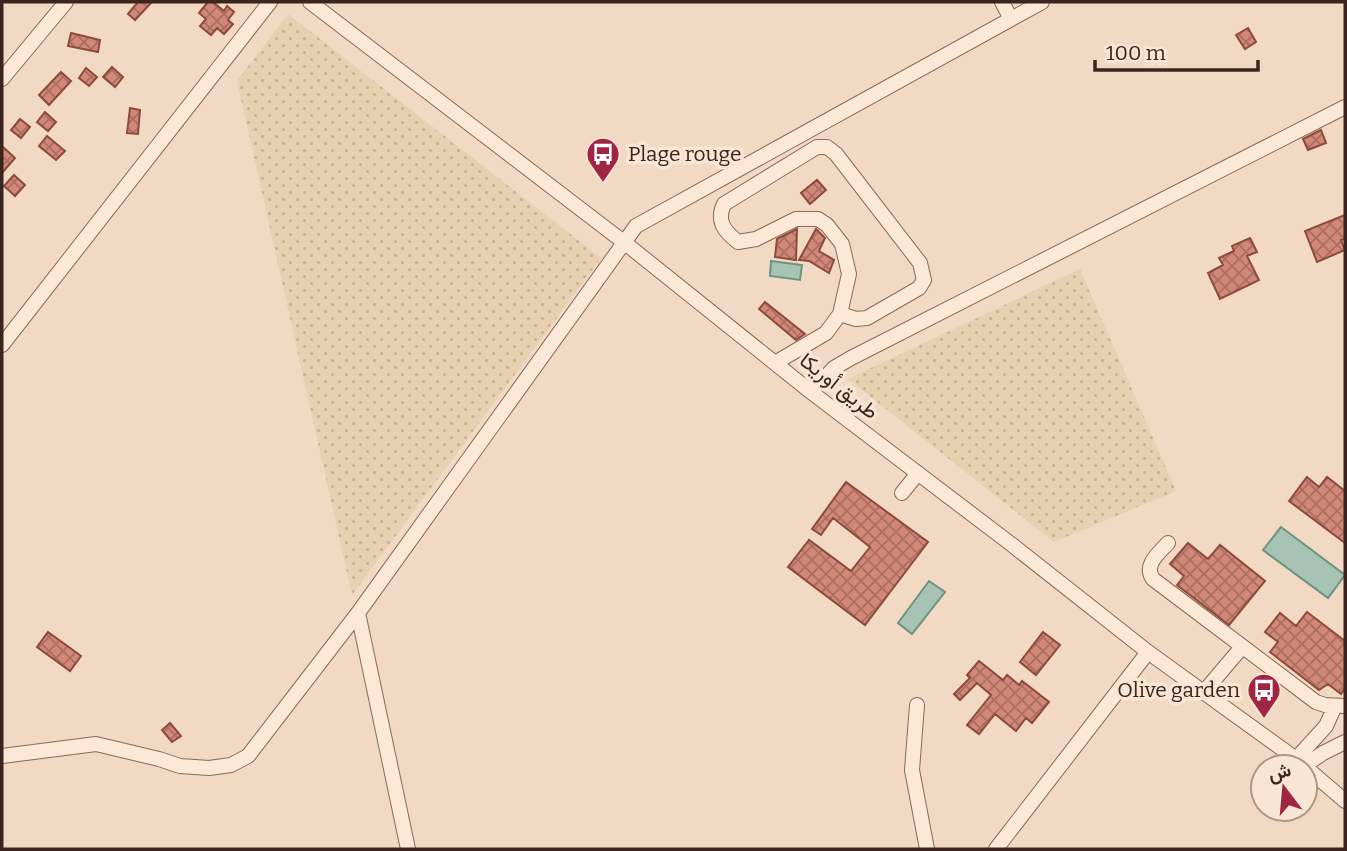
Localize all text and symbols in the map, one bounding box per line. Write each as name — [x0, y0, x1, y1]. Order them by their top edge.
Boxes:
scale bar — [1095, 28, 1258, 72]
text: 100 m — [1106, 40, 1166, 66]
bus stop icon: Plage rouge — [584, 135, 622, 184]
place label: Plage rouge — [628, 141, 741, 167]
street label: طريق أوريكا — [794, 347, 884, 425]
bus stop icon: Olive garden — [1245, 671, 1283, 720]
place label: Olive garden — [1117, 677, 1240, 703]
north arrow — [1249, 753, 1319, 823]
text: ش — [1265, 758, 1294, 786]

